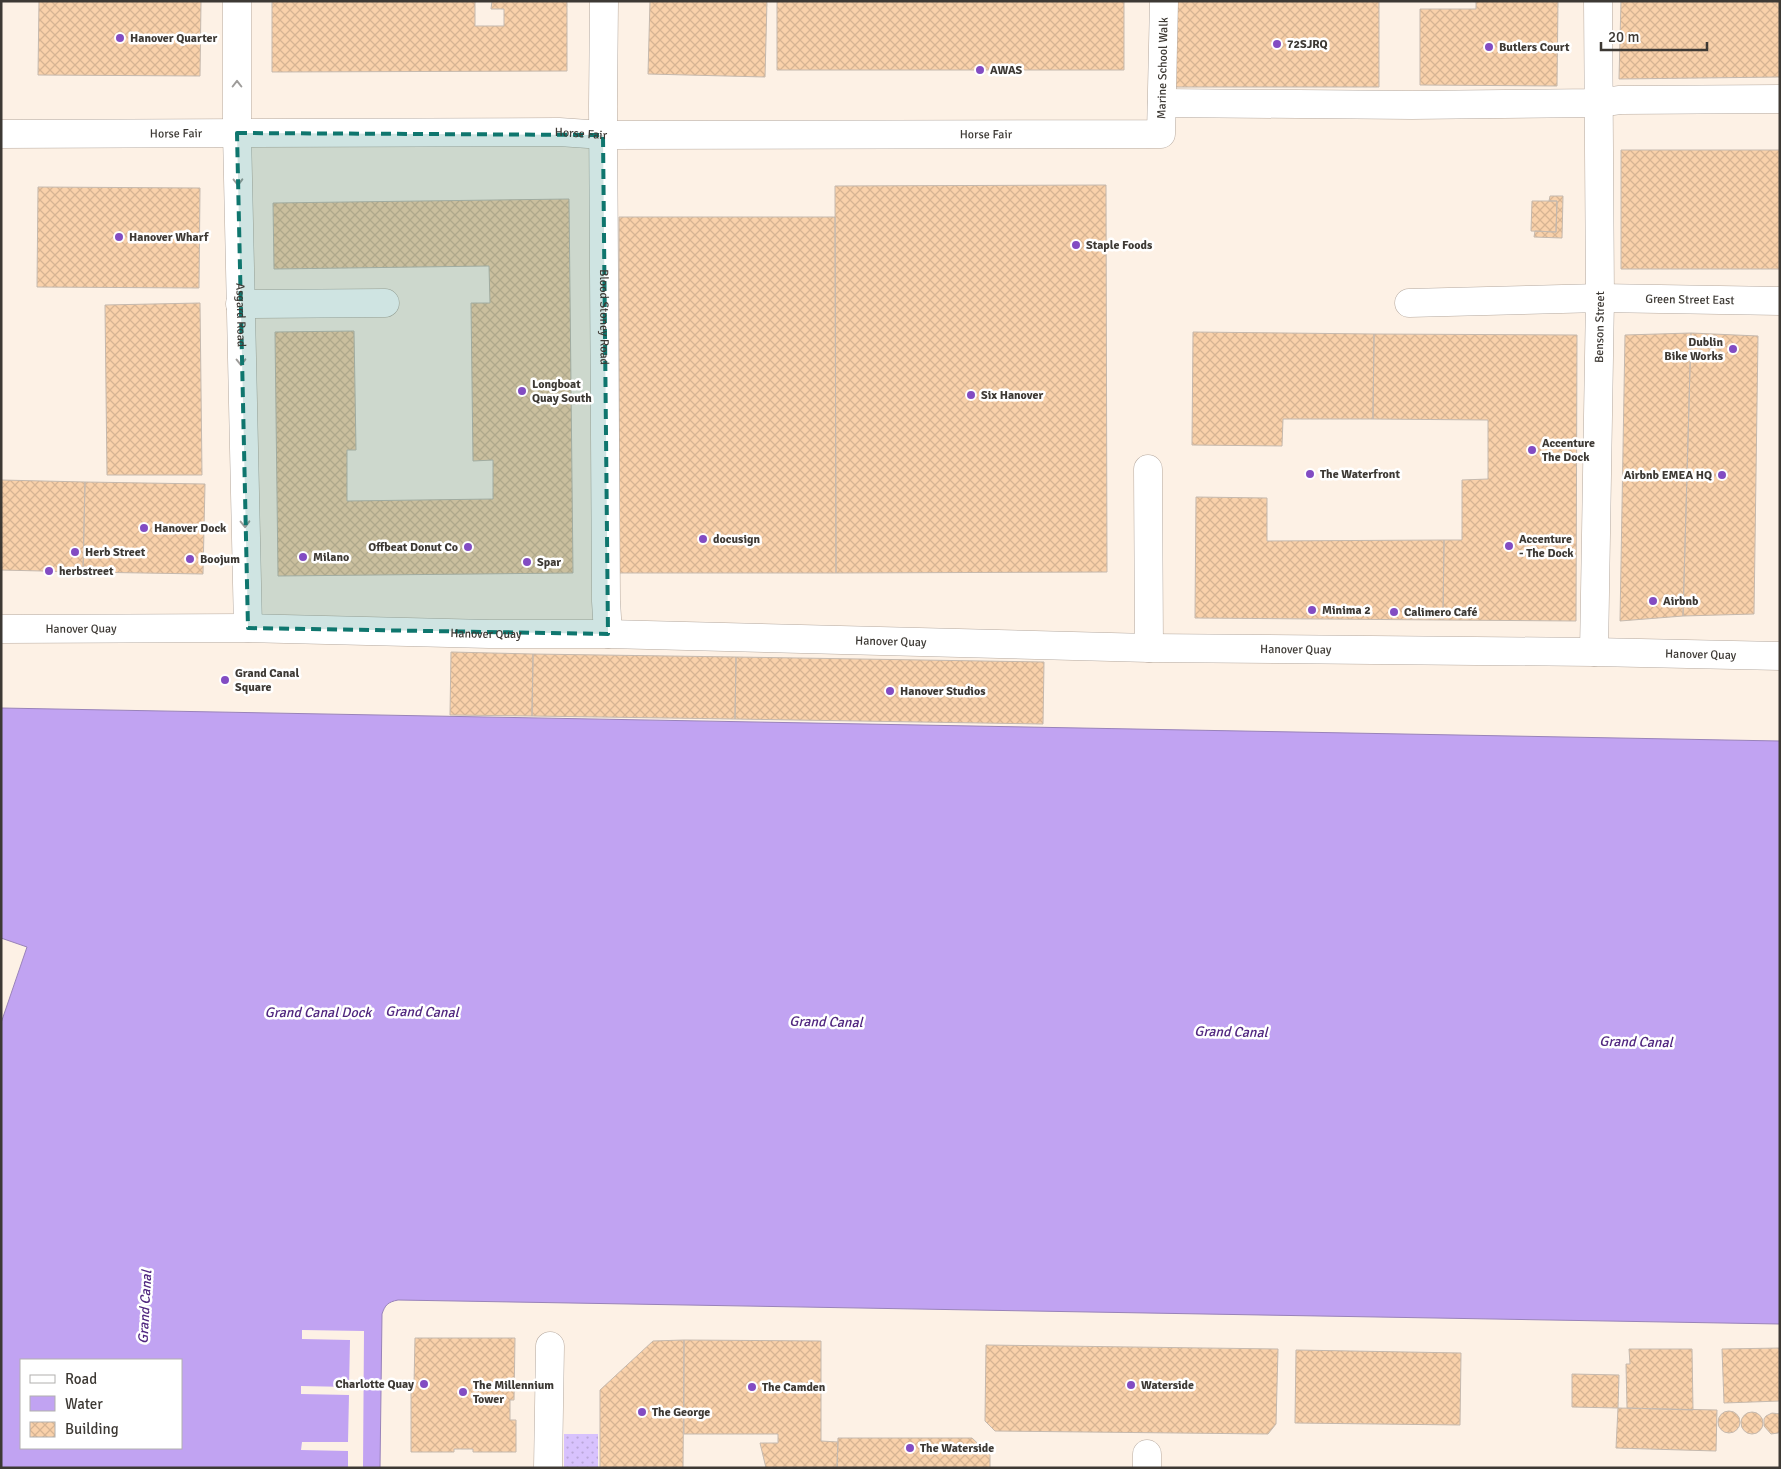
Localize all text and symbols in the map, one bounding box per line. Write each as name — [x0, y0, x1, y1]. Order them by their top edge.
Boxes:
street label: Marine School Walk — [1154, 17, 1171, 119]
scale bar — [1601, 20, 1707, 52]
text: 20 m — [1608, 28, 1639, 46]
place label: Hanover Quarter — [130, 31, 218, 46]
marker: Hanover Quarter — [114, 32, 126, 44]
place label: 72SJRQ — [1287, 37, 1328, 52]
marker: 72SJRQ — [1271, 38, 1283, 50]
place label: Butlers Court — [1499, 40, 1570, 55]
marker: Butlers Court — [1483, 41, 1495, 53]
place label: AWAS — [990, 63, 1023, 78]
marker: AWAS — [974, 64, 986, 76]
one-way arrow — [232, 80, 242, 88]
street label: Horse Fair — [555, 124, 608, 143]
street label: Horse Fair — [150, 126, 203, 141]
street label: Horse Fair — [960, 127, 1013, 142]
one-way arrow — [233, 178, 243, 186]
place label: Hanover Wharf — [129, 230, 209, 245]
marker: Hanover Wharf — [113, 231, 125, 243]
place label: Staple Foods — [1086, 238, 1153, 253]
marker: Staple Foods — [1070, 239, 1082, 251]
street label: Blood Stoney Road — [596, 269, 612, 365]
street label: Asgard Road — [233, 283, 249, 347]
street label: Benson Street — [1591, 291, 1608, 363]
street label: Green Street East — [1645, 291, 1735, 308]
place label: Dublin Bike Works — [1664, 335, 1724, 364]
marker: Dublin Bike Works — [1727, 343, 1739, 355]
one-way arrow — [236, 358, 247, 366]
place label: Longboat Quay South — [532, 377, 592, 406]
marker: Longboat Quay South — [516, 385, 528, 397]
place label: Six Hanover — [981, 388, 1043, 403]
marker: Six Hanover — [965, 389, 977, 401]
place label: Accenture The Dock — [1542, 436, 1595, 465]
marker: Accenture The Dock — [1526, 444, 1538, 456]
place label: The Waterfront — [1320, 467, 1400, 482]
marker: The Waterfront — [1304, 468, 1316, 480]
place label: Airbnb EMEA HQ — [1624, 468, 1712, 483]
marker: Airbnb EMEA HQ — [1716, 469, 1728, 481]
one-way arrow — [240, 520, 250, 528]
place label: Hanover Dock — [154, 521, 227, 536]
marker: Hanover Dock — [138, 522, 150, 534]
place label: docusign — [713, 532, 760, 547]
place label: Accenture - The Dock — [1519, 532, 1574, 561]
marker: docusign — [697, 533, 709, 545]
place label: Offbeat Donut Co — [368, 540, 458, 555]
marker: Accenture - The Dock — [1503, 540, 1515, 552]
marker: Offbeat Donut Co — [462, 541, 474, 553]
place label: Herb Street — [85, 545, 146, 560]
marker: Herb Street — [69, 546, 81, 558]
place label: Milano — [313, 550, 349, 565]
marker: Milano — [297, 551, 309, 563]
place label: Boojum — [200, 552, 240, 567]
marker: Boojum — [184, 553, 196, 565]
place label: Spar — [537, 555, 561, 570]
marker: Spar — [521, 556, 533, 568]
place label: herbstreet — [59, 564, 114, 579]
marker: herbstreet — [43, 565, 55, 577]
place label: Airbnb — [1663, 594, 1699, 609]
marker: Airbnb — [1647, 595, 1659, 607]
place label: Minima 2 — [1322, 603, 1371, 618]
marker: Minima 2 — [1306, 604, 1318, 616]
place label: Calimero Café — [1404, 605, 1478, 620]
marker: Calimero Café — [1388, 606, 1400, 618]
street label: Hanover Quay — [45, 621, 117, 636]
street label: Hanover Quay — [450, 626, 522, 642]
street label: Hanover Quay — [855, 633, 927, 650]
street label: Hanover Quay — [1260, 641, 1332, 657]
street label: Hanover Quay — [1665, 646, 1737, 663]
place label: Grand Canal Square — [235, 666, 299, 695]
marker: Grand Canal Square — [219, 674, 231, 686]
place label: Hanover Studios — [900, 684, 986, 699]
marker: Hanover Studios — [884, 685, 896, 697]
water label: Grand Canal — [385, 1003, 460, 1021]
water label: Grand Canal Dock — [265, 1004, 373, 1021]
water label: Grand Canal — [789, 1013, 864, 1031]
water label: Grand Canal — [1194, 1023, 1269, 1041]
water label: Grand Canal — [1599, 1033, 1674, 1051]
water label: Grand Canal — [135, 1269, 155, 1344]
legend — [20, 1359, 182, 1449]
text: Road — [65, 1370, 97, 1388]
place label: Charlotte Quay — [335, 1377, 414, 1392]
marker: Charlotte Quay — [418, 1378, 430, 1390]
place label: The Millennium Tower — [473, 1378, 554, 1407]
place label: Waterside — [1141, 1378, 1194, 1393]
marker: Waterside — [1125, 1379, 1137, 1391]
place label: The Camden — [762, 1380, 826, 1395]
marker: The Camden — [746, 1381, 758, 1393]
marker: The Millennium Tower — [457, 1386, 469, 1398]
text: Water — [65, 1395, 103, 1413]
place label: The George — [652, 1405, 710, 1420]
marker: The George — [636, 1406, 648, 1418]
text: Building — [65, 1420, 119, 1438]
place label: The Waterside — [920, 1441, 994, 1456]
marker: The Waterside — [904, 1442, 916, 1454]

